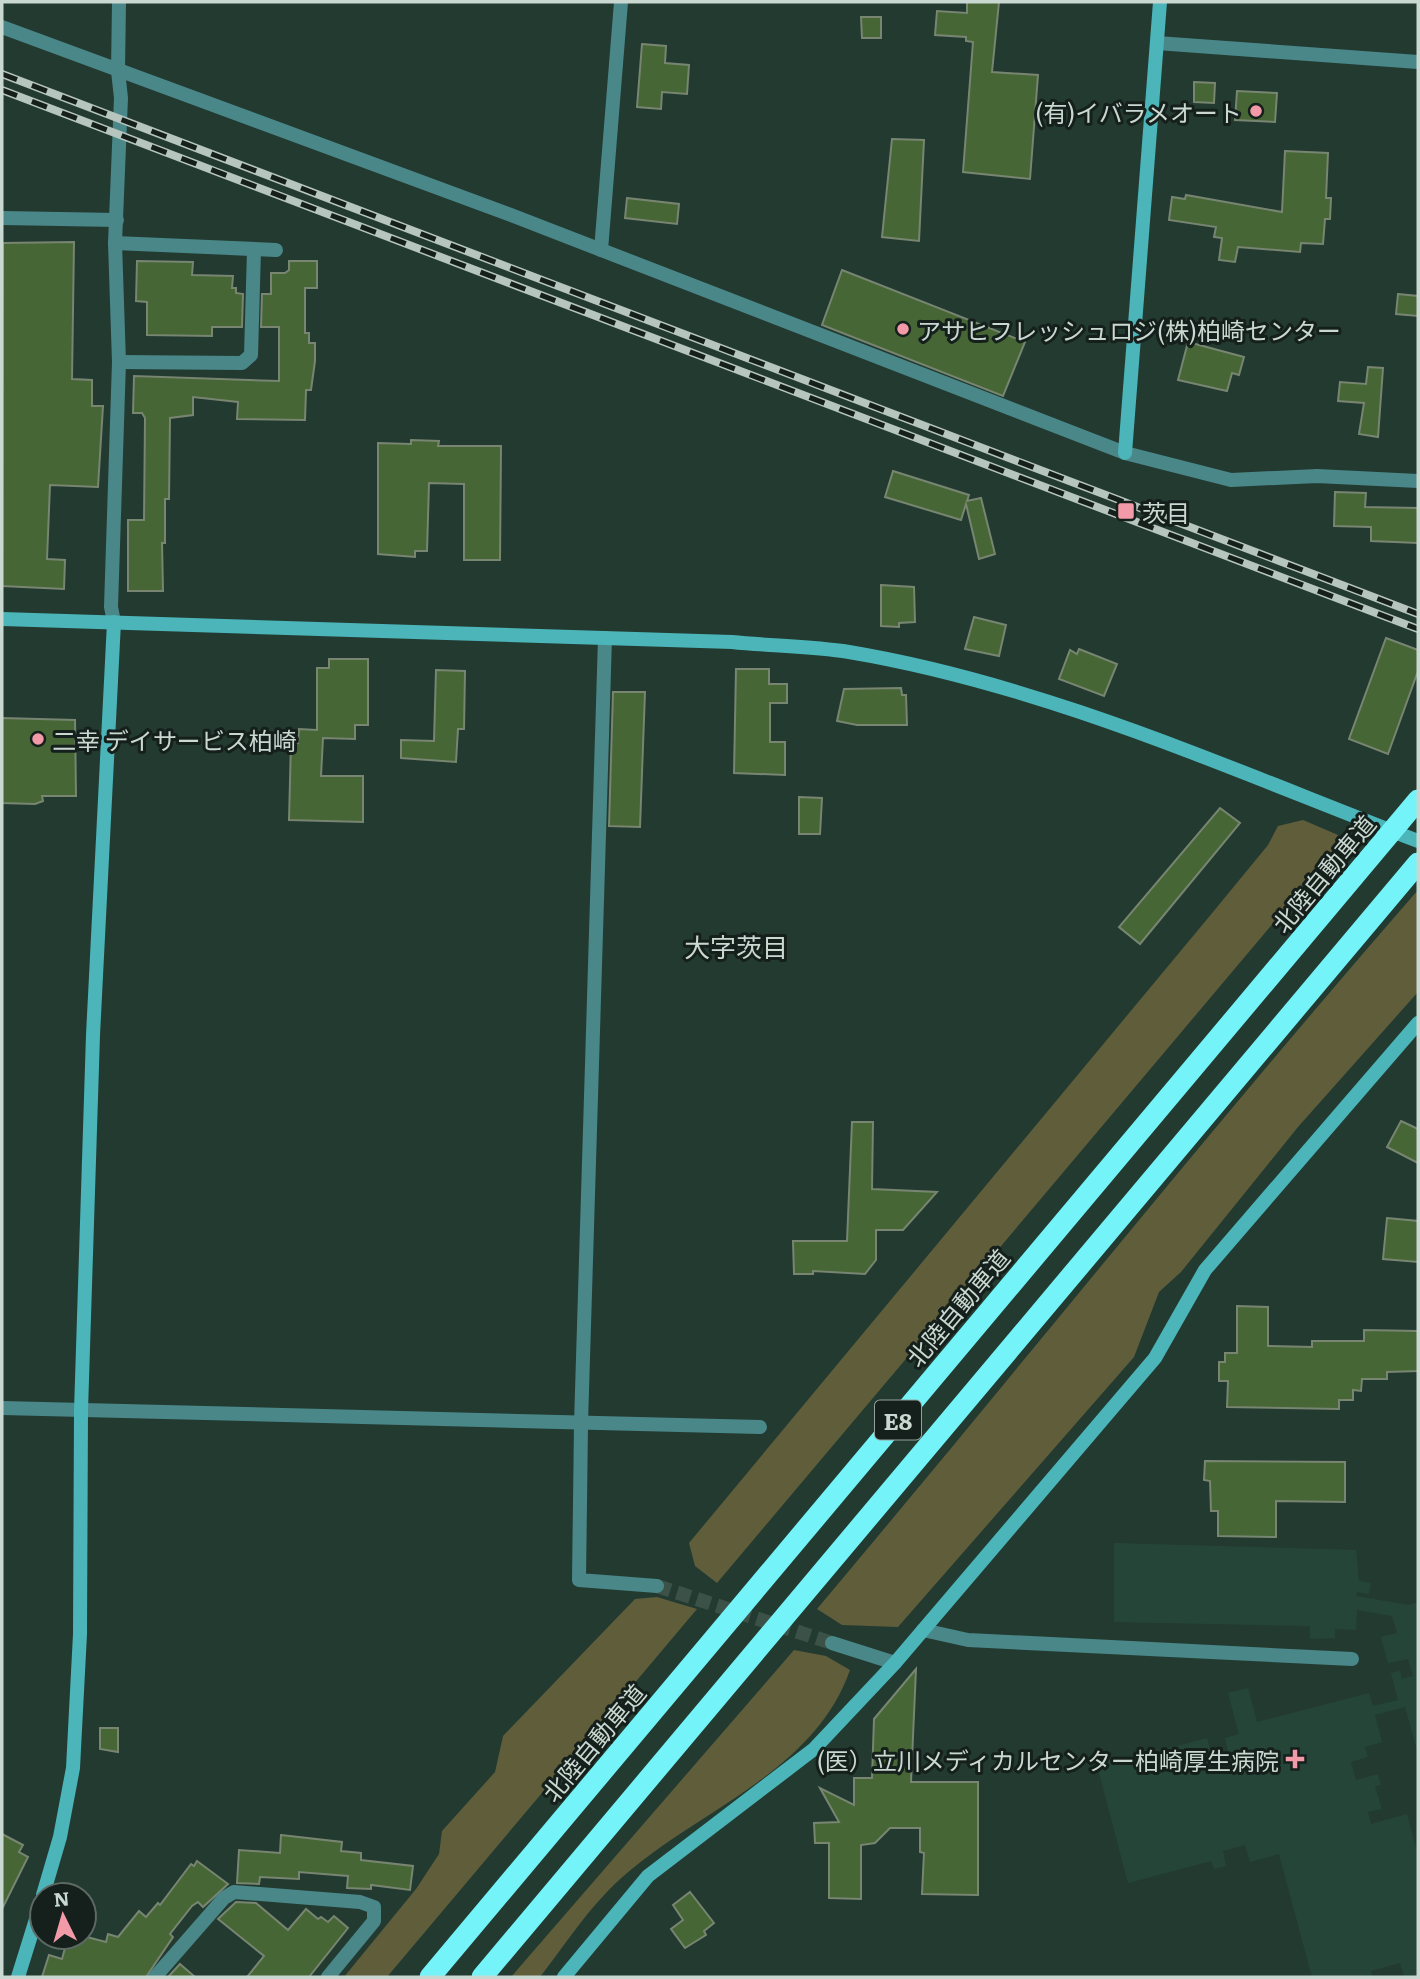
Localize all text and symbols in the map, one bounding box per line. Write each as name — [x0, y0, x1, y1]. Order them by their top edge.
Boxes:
place label: (有)イバラメオート — [1035, 94, 1242, 129]
marker: (有)イバラメオート — [1248, 103, 1264, 119]
place label: アサヒフレッシュロジ(株)柏崎センター — [917, 312, 1341, 347]
marker: アサヒフレッシュロジ(株)柏崎センター — [895, 321, 911, 337]
place label: 茨目 — [1142, 494, 1190, 529]
marker: 茨目 — [1116, 501, 1136, 521]
place label: 二幸 デイサービス柏崎 — [52, 722, 297, 757]
marker: 二幸 デイサービス柏崎 — [30, 731, 46, 747]
street label: 北陸自動車道 — [1263, 807, 1383, 939]
district label: 大字茨目 — [684, 926, 788, 965]
street label: 北陸自動車道 — [897, 1241, 1017, 1373]
road number: E8 — [875, 1400, 921, 1440]
street label: 北陸自動車道 — [533, 1676, 653, 1808]
place label: (医）立川メディカルセンター柏崎厚生病院 — [817, 1742, 1279, 1777]
marker: (医）立川メディカルセンター柏崎厚生病院 — [1285, 1749, 1305, 1769]
north arrow — [28, 1881, 98, 1951]
text: N — [52, 1883, 71, 1913]

